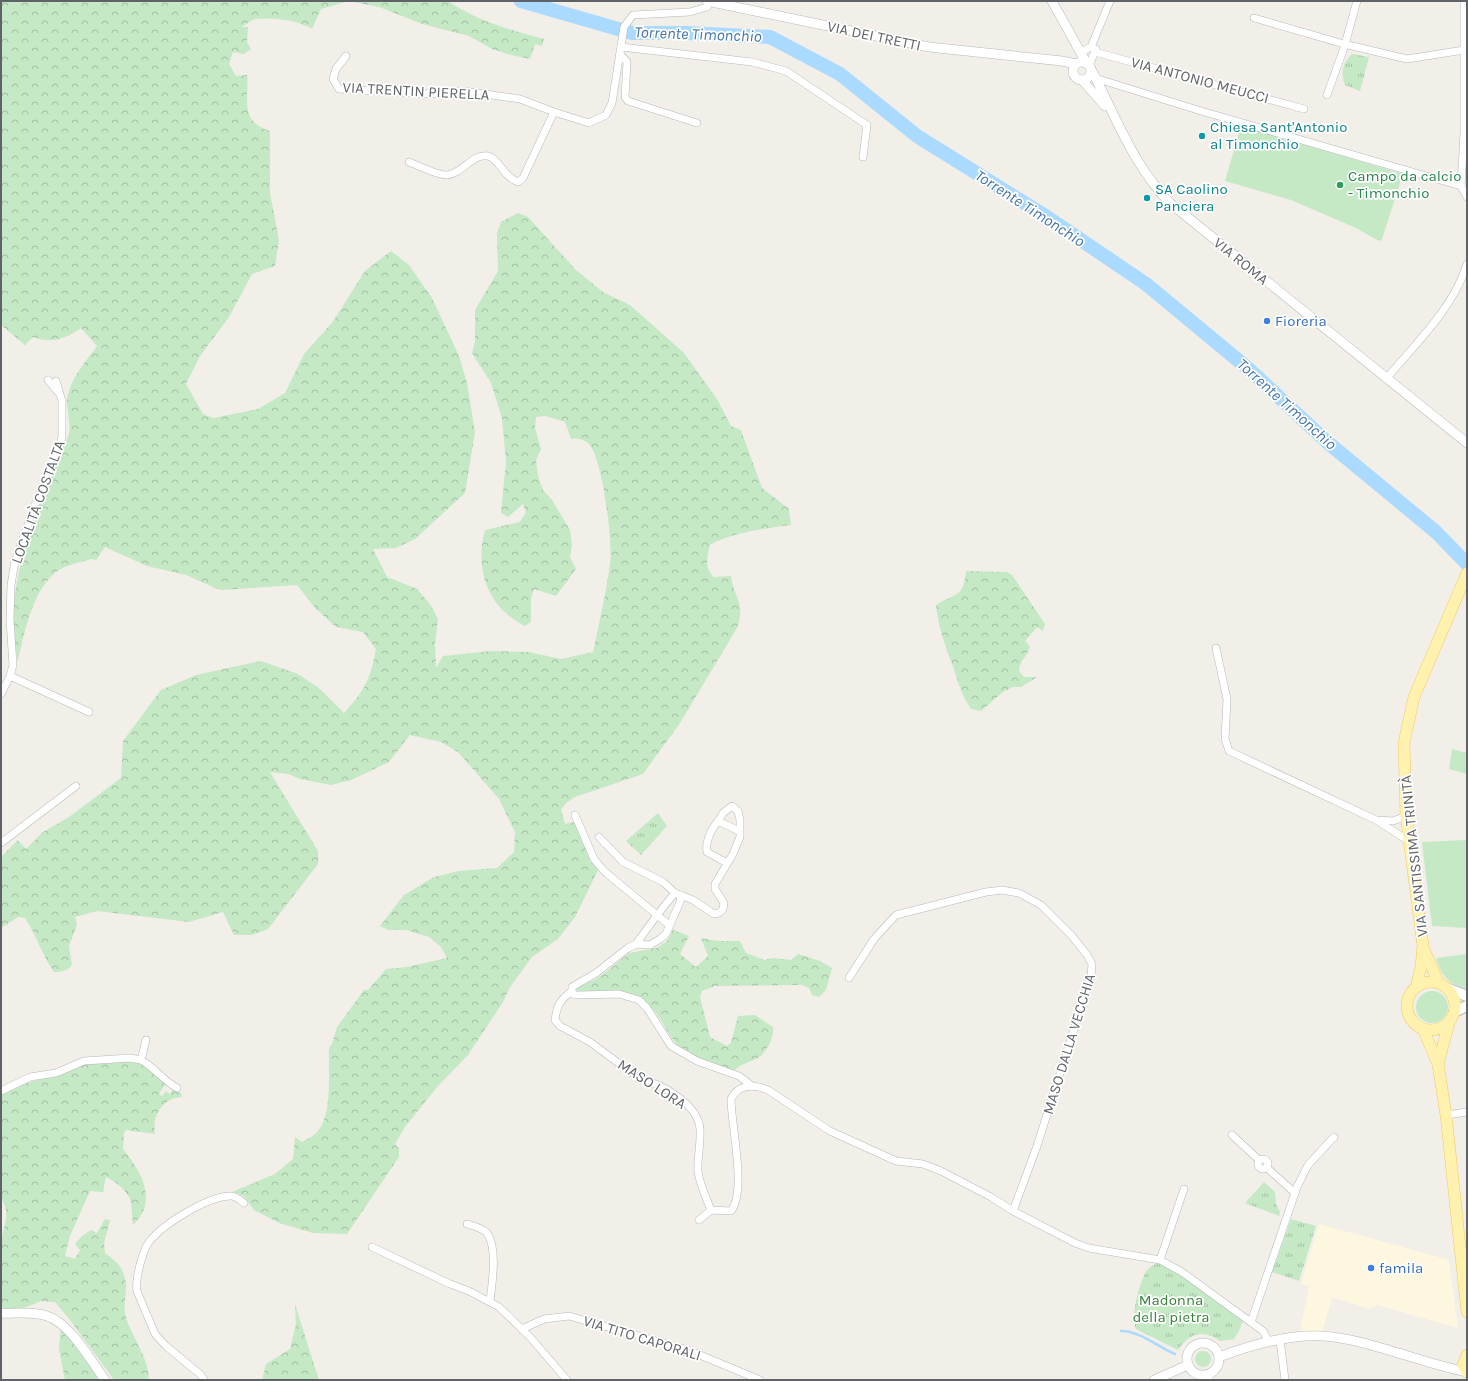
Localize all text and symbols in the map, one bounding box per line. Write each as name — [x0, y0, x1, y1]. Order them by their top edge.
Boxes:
street label: VIA DEI TRETTI — [826, 17, 922, 55]
water label: Torrente Timonchio — [634, 22, 762, 46]
street label: VIA ANTONIO MEUCCI — [1129, 53, 1271, 107]
street label: VIA TRENTIN PIERELLA — [342, 78, 490, 104]
place label: Chiesa Sant'Antonio al Timonchio — [1210, 118, 1347, 153]
marker: Chiesa Sant'Antonio al Timonchio — [1197, 131, 1207, 141]
water label: Torrente Timonchio — [972, 165, 1089, 251]
place label: Campo da calcio - Timonchio — [1348, 167, 1461, 202]
place label: SA Caolino Panciera — [1155, 180, 1228, 215]
marker: Campo da calcio - Timonchio — [1335, 180, 1345, 190]
marker: SA Caolino Panciera — [1142, 193, 1152, 203]
street label: VIA ROMA — [1210, 234, 1272, 289]
place label: Fioreria — [1275, 312, 1327, 330]
marker: Fioreria — [1262, 316, 1272, 326]
water label: Torrente Timonchio — [1233, 354, 1341, 454]
street label: LOCALITÀ COSTALTA — [7, 437, 69, 566]
street label: VIA SANTISSIMA TRINITÀ — [1397, 774, 1431, 938]
street label: MASO DALLA VECCHIA — [1039, 971, 1099, 1117]
street label: MASO LORA — [614, 1055, 690, 1113]
place label: famila — [1379, 1259, 1423, 1277]
marker: famila — [1366, 1263, 1376, 1273]
park label: Madonna della pietra — [1132, 1291, 1210, 1326]
street label: VIA TITO CAPORALI — [581, 1312, 703, 1364]

